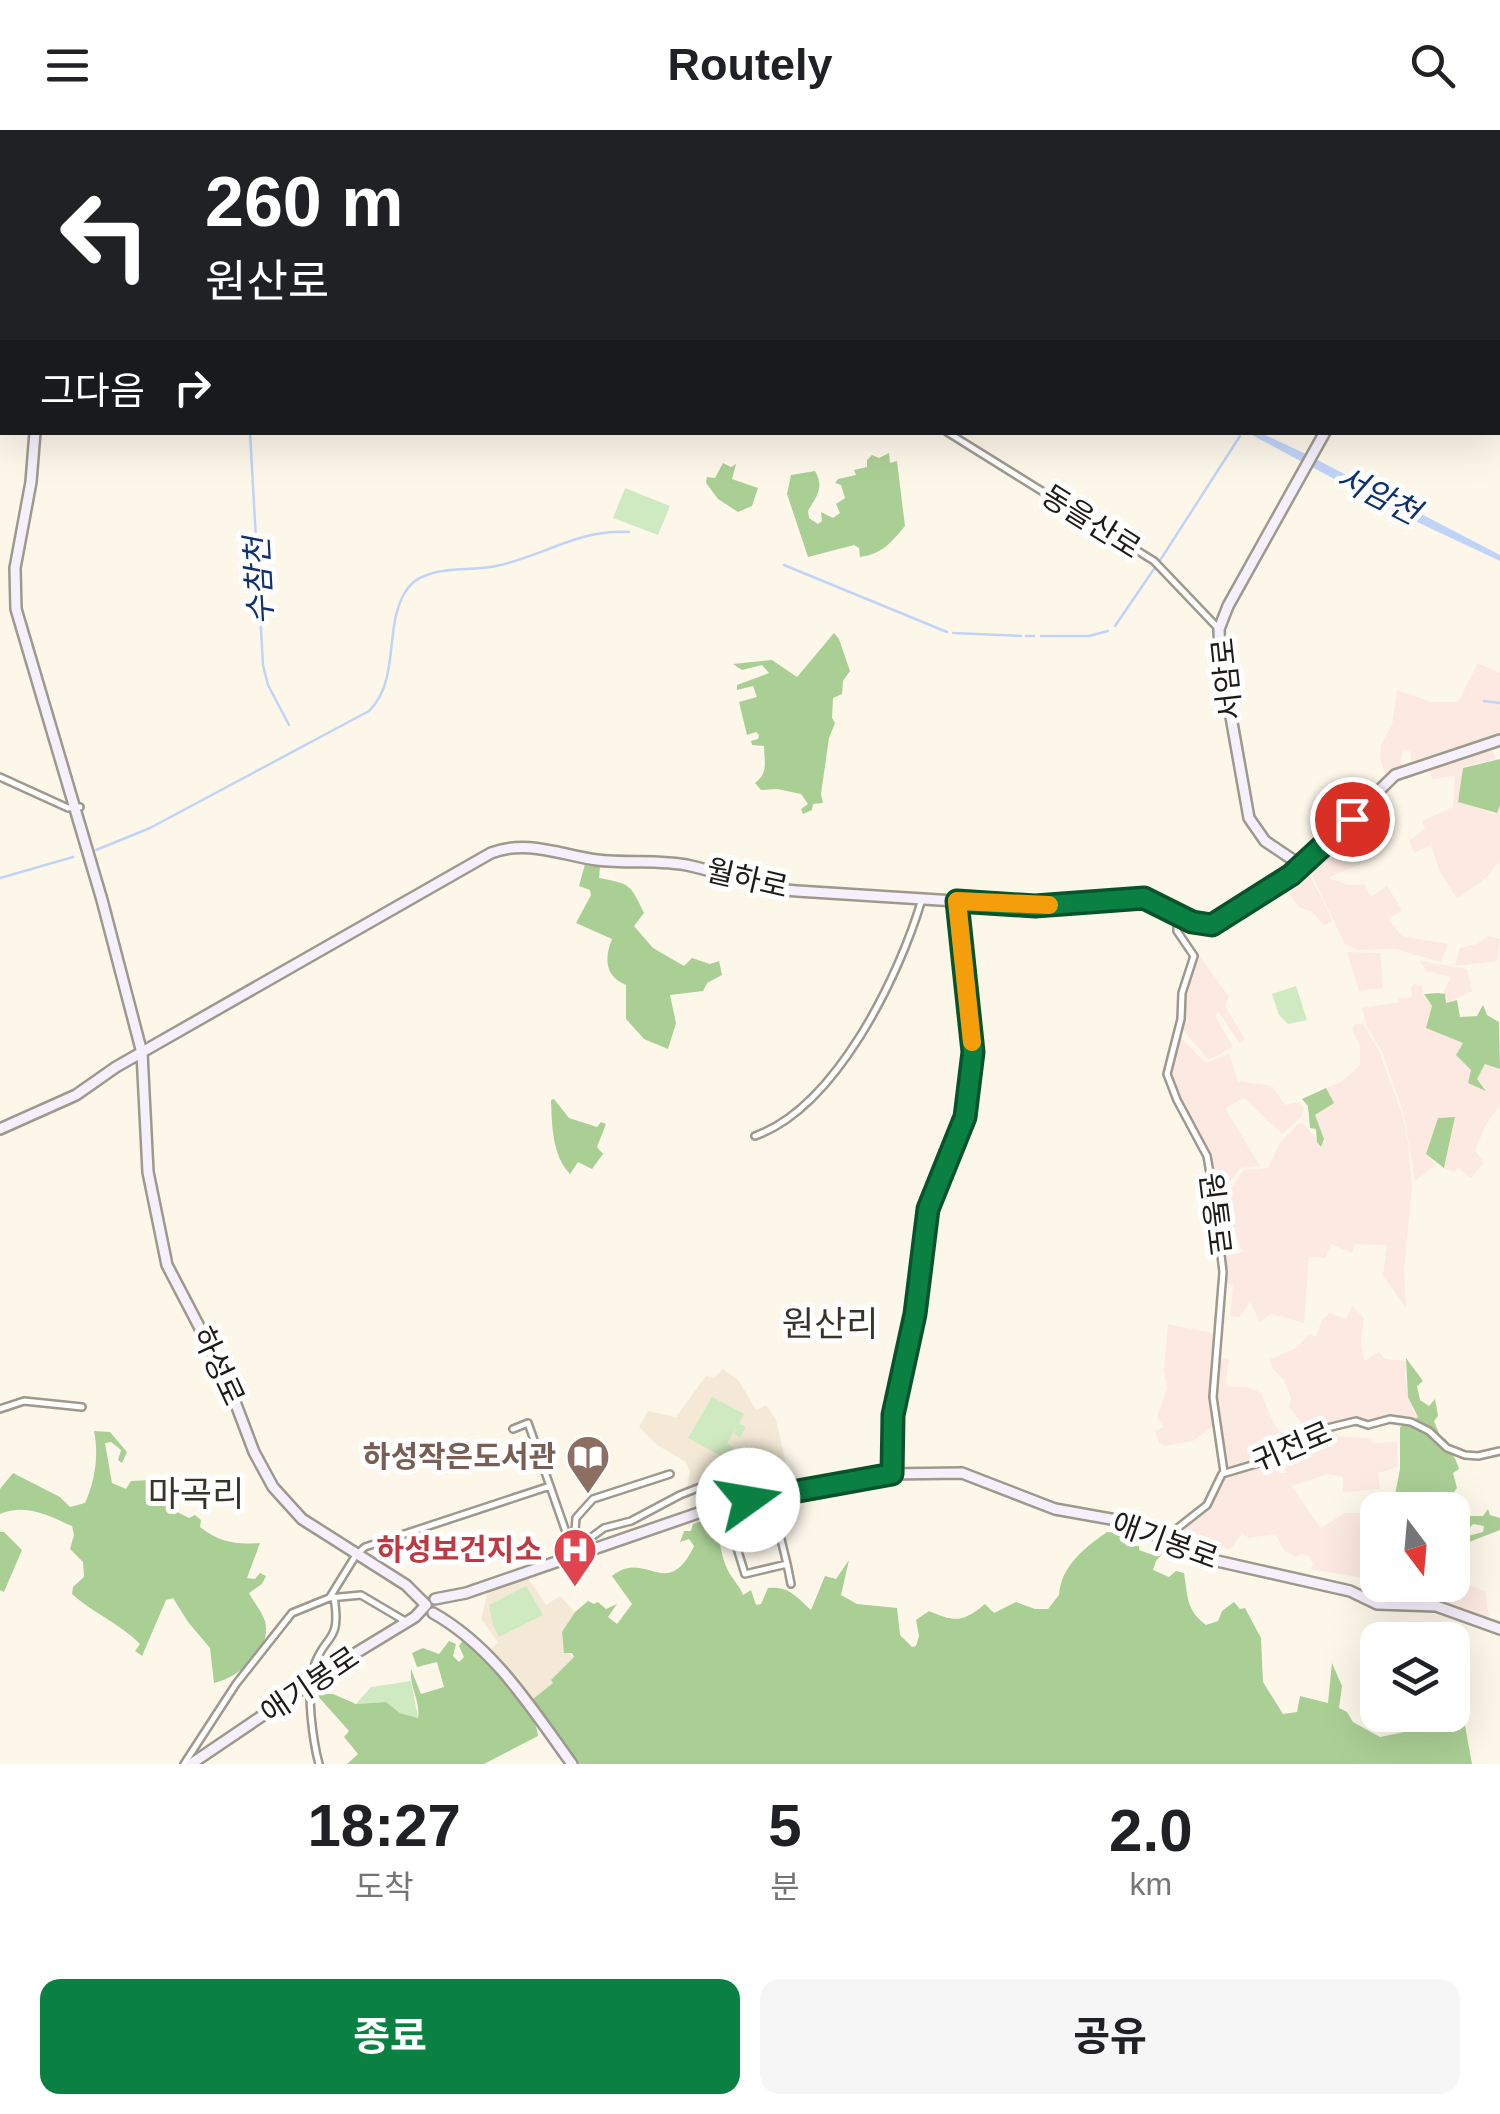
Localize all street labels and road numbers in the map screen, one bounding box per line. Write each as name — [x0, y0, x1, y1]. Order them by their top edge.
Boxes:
street label: 동을산로 — [1036, 478, 1147, 565]
street label: 서암로 — [1206, 636, 1247, 722]
street label: 월하로 — [703, 853, 791, 904]
street label: 원통로 — [1194, 1171, 1237, 1257]
street label: 하성로 — [186, 1321, 251, 1410]
street label: 귀전로 — [1247, 1415, 1336, 1478]
street label: 애기봉로 — [1108, 1506, 1223, 1575]
street label: 애기봉로 — [255, 1640, 365, 1729]

